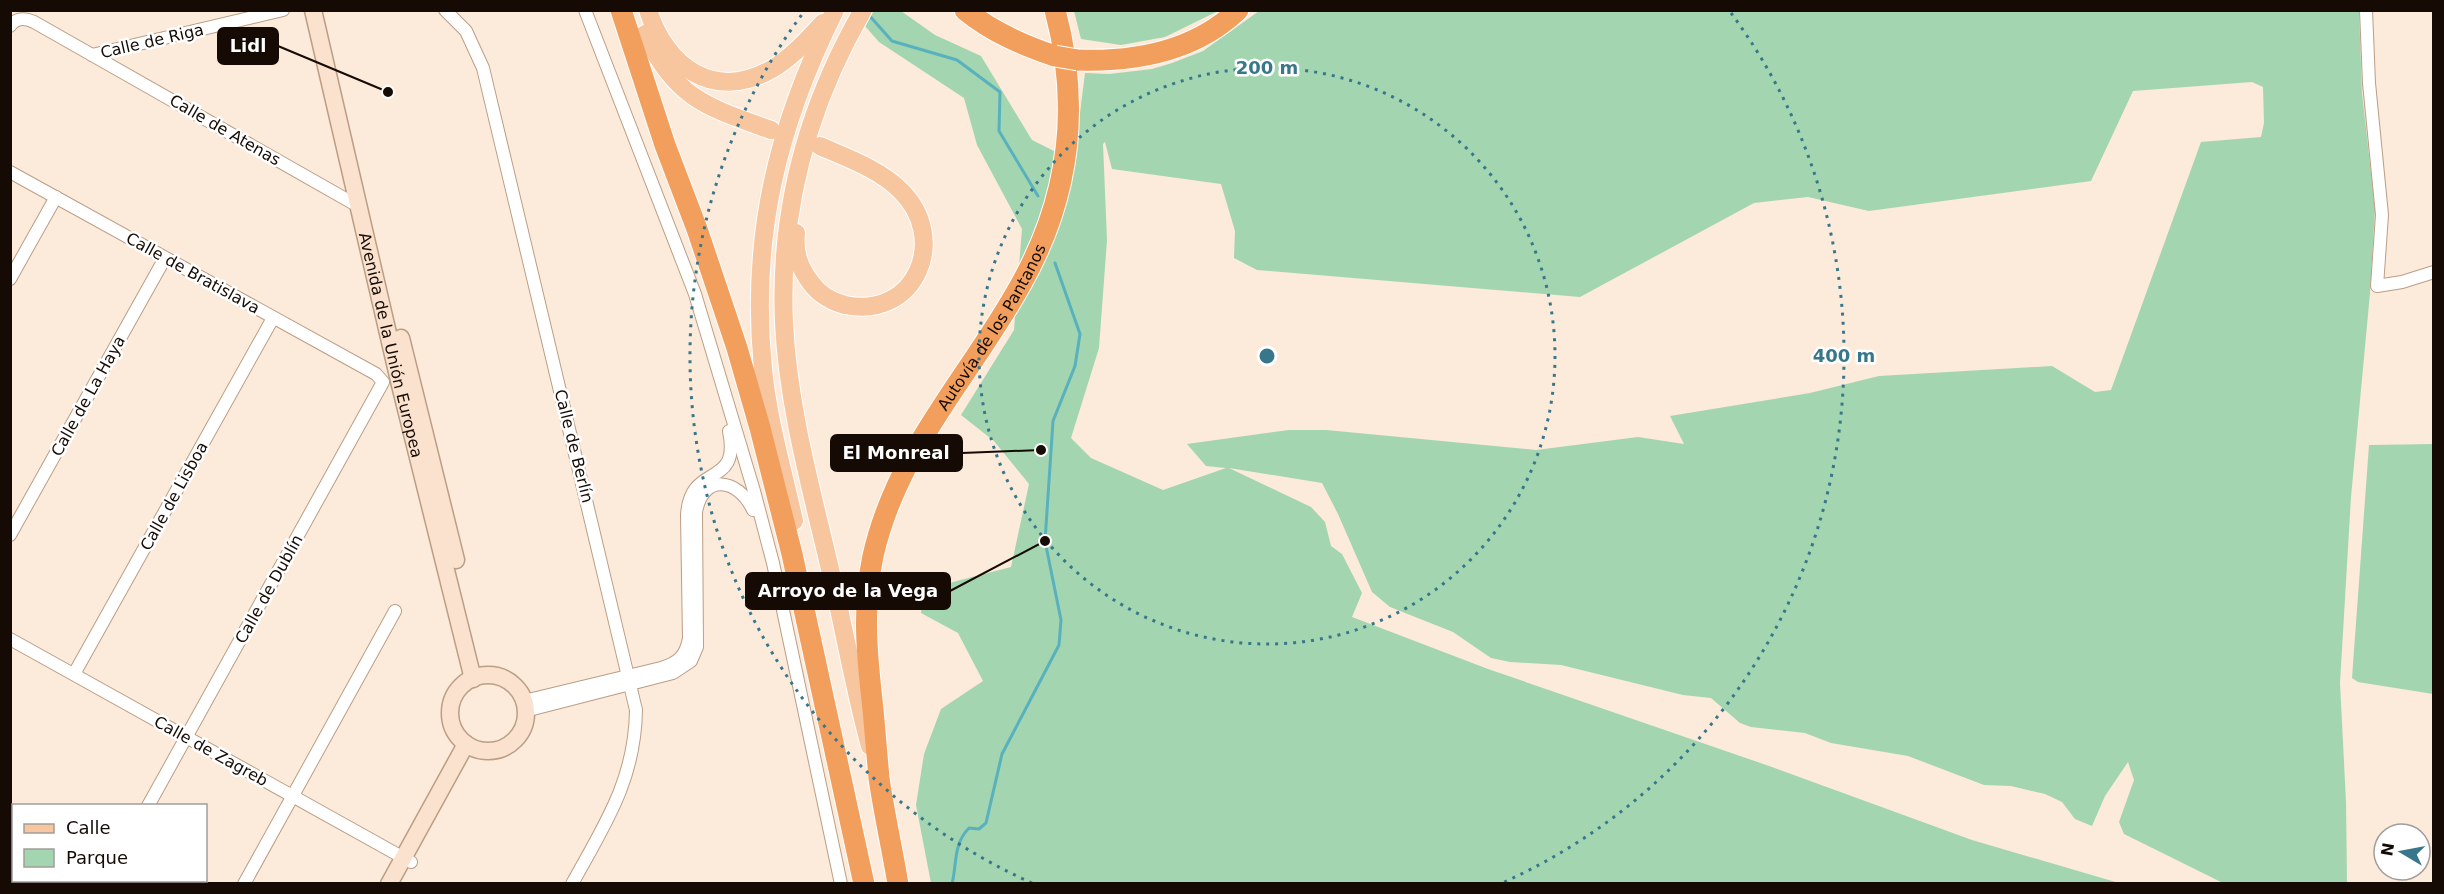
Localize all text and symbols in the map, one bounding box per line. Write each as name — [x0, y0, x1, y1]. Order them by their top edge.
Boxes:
street label: Calle de Riga — [99, 20, 205, 62]
callout: Lidl — [218, 28, 278, 64]
text: Lidl — [230, 35, 266, 56]
text: 200 m — [1236, 57, 1298, 78]
street label: Calle de Atenas — [166, 91, 284, 169]
street label: Calle de Bratislava — [123, 228, 263, 318]
street label: Avenida de la Unión Europea — [355, 231, 427, 460]
street label: Autovía de los Pantanos — [933, 241, 1049, 414]
street label: Calle de La Haya — [47, 332, 129, 460]
text: 400 m — [1813, 345, 1875, 366]
centre of rings — [1257, 346, 1277, 366]
street label: Calle de Berlín — [551, 387, 597, 505]
callout: El Monreal — [831, 435, 962, 471]
street label: Calle de Lisboa — [136, 438, 212, 554]
text: El Monreal — [842, 442, 950, 463]
street label: Calle de Dublín — [231, 531, 307, 647]
callout: Arroyo de la Vega — [746, 573, 950, 609]
text: Arroyo de la Vega — [758, 580, 938, 601]
street label: Calle de Zagreb — [151, 712, 271, 790]
legend — [12, 804, 207, 882]
text: Calle — [66, 817, 111, 838]
north arrow — [2372, 822, 2432, 882]
text: N — [2377, 841, 2398, 858]
text: Parque — [66, 847, 128, 868]

